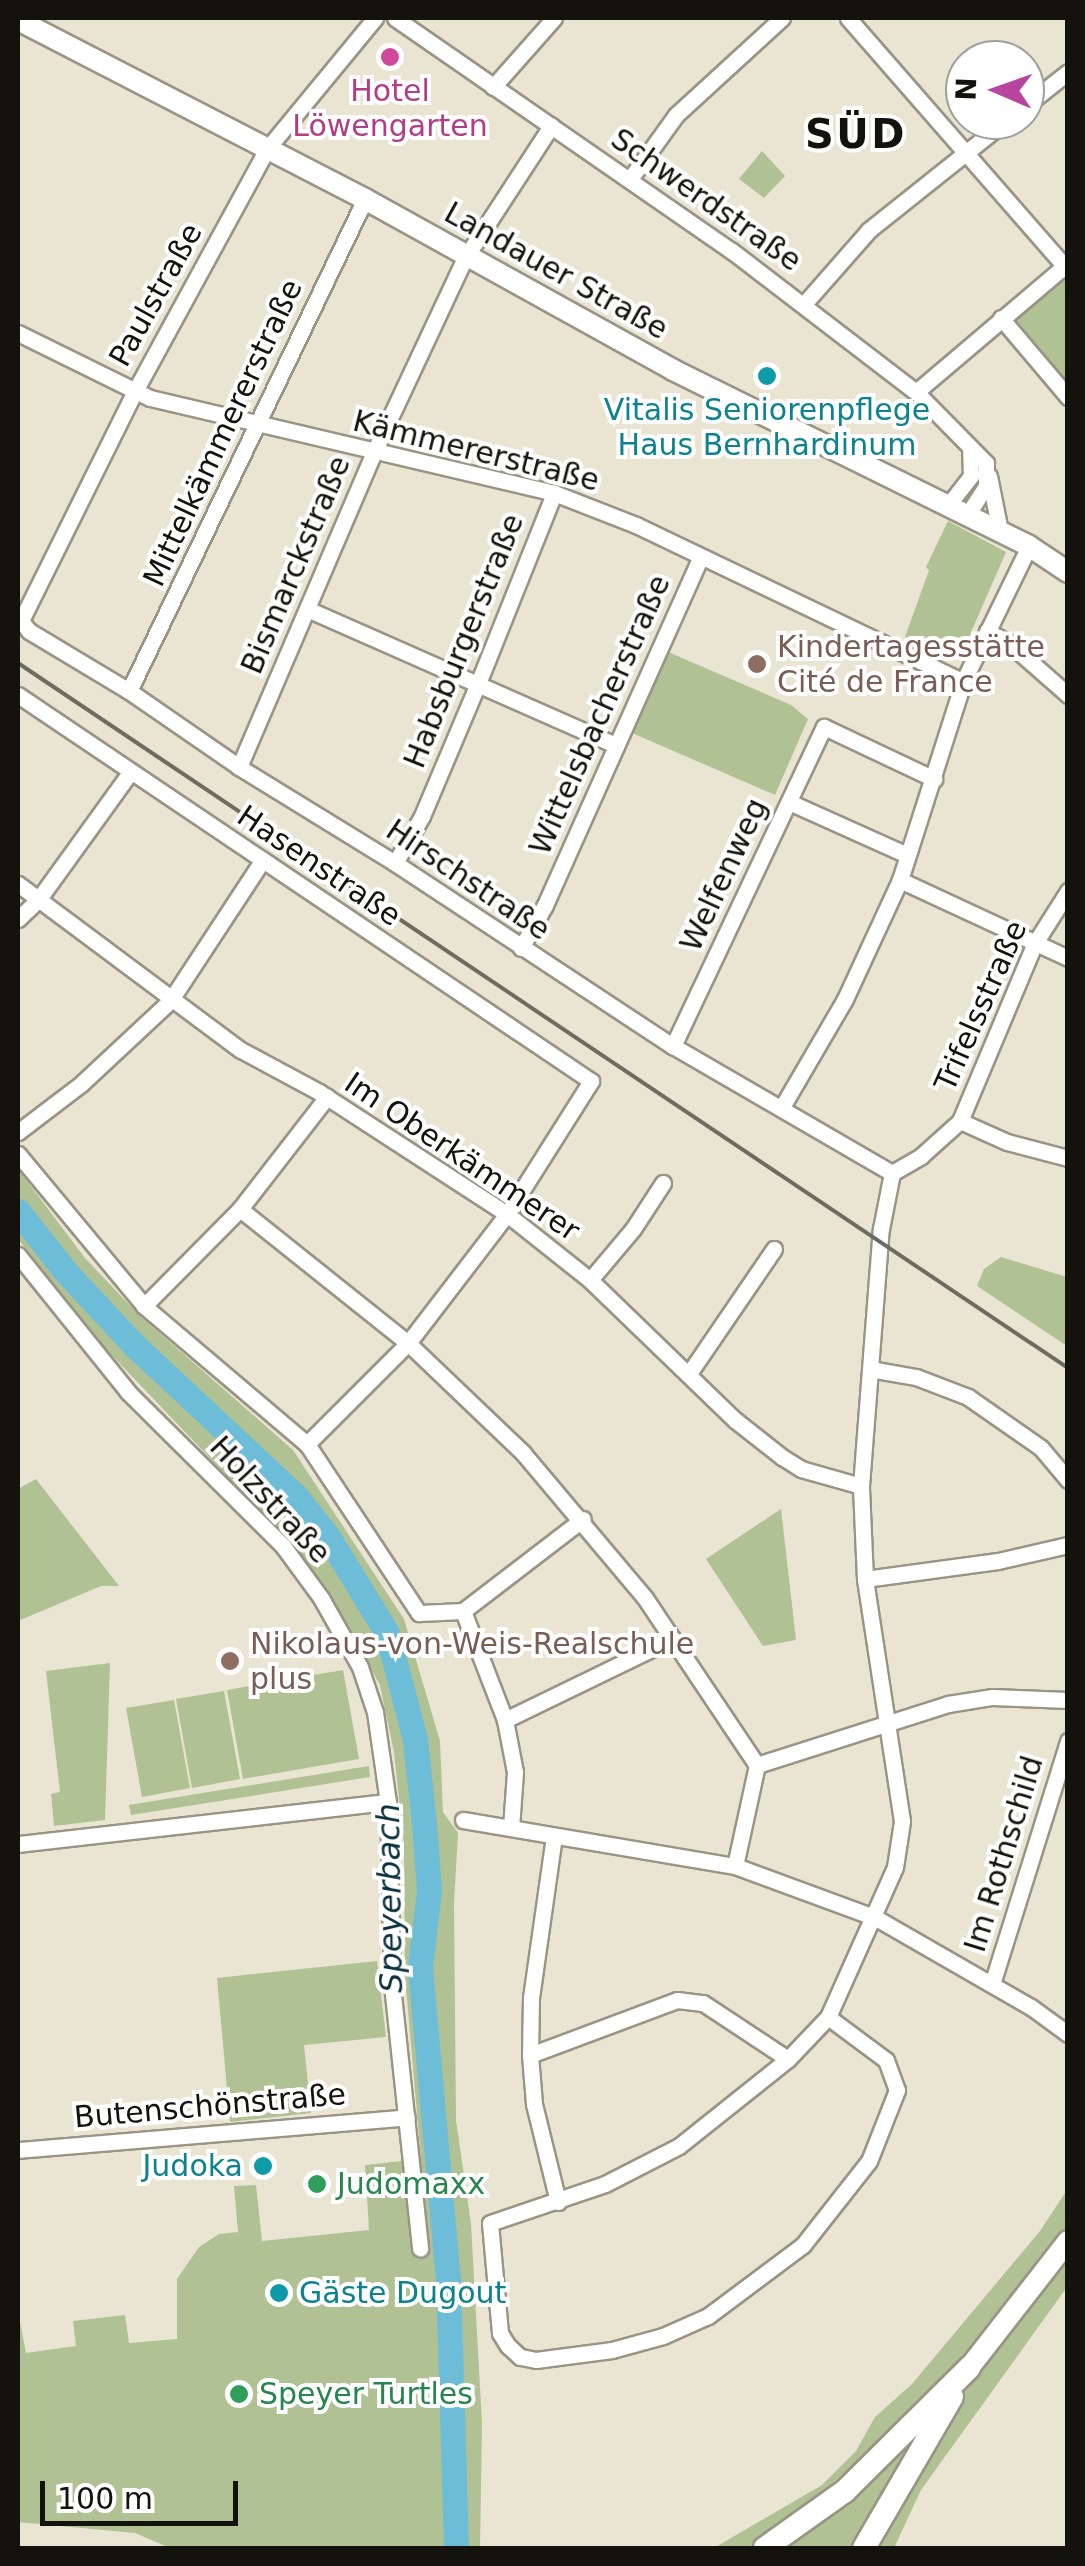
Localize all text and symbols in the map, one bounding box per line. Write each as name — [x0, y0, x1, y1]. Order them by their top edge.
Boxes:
north arrow — [945, 40, 1045, 140]
marker: Hotel Löwengarten — [379, 46, 401, 68]
place label: Hotel Löwengarten — [292, 73, 488, 144]
text: N — [950, 77, 983, 101]
district label: SÜD — [805, 110, 907, 158]
street label: Schwerdstraße — [604, 121, 808, 279]
street label: Landauer Straße — [438, 195, 674, 347]
street label: Paulstraße — [102, 217, 210, 373]
street label: Mittelkämmererstraße — [136, 274, 310, 592]
marker: Vitalis Seniorenpflege Haus Bernhardinum — [756, 365, 778, 387]
place label: Vitalis Seniorenpflege Haus Bernhardinum — [604, 392, 930, 462]
street label: Kämmererstraße — [349, 403, 603, 499]
street label: Bismarckstraße — [234, 451, 358, 679]
street label: Habsburgerstraße — [397, 509, 531, 773]
street label: Wittelsbacherstraße — [522, 570, 678, 860]
place label: Kindertagesstätte Cité de France — [777, 629, 1045, 700]
marker: Kindertagesstätte Cité de France — [746, 653, 768, 675]
street label: Welfenweg — [673, 793, 775, 957]
street label: Hasenstraße — [230, 798, 408, 934]
street label: Hirschstraße — [379, 812, 557, 948]
street label: Trifelsstraße — [927, 915, 1035, 1097]
street label: Im Oberkämmerer — [338, 1065, 586, 1249]
street label: Holzstraße — [202, 1429, 338, 1571]
place label: Nikolaus-von-Weis-Realschule plus — [250, 1626, 694, 1696]
marker: Nikolaus-von-Weis-Realschule plus — [219, 1650, 241, 1672]
street label: Im Rothschild — [957, 1752, 1051, 1956]
water label: Speyerbach — [369, 1803, 411, 1993]
street label: Butenschönstraße — [73, 2076, 347, 2136]
place label: Judoka — [143, 2148, 243, 2184]
marker: Judoka — [252, 2155, 274, 2177]
place label: Judomaxx — [337, 2166, 485, 2202]
marker: Judomaxx — [306, 2173, 328, 2195]
place label: Gäste Dugout — [299, 2275, 506, 2311]
marker: Gäste Dugout — [268, 2282, 290, 2304]
place label: Speyer Turtles — [259, 2376, 473, 2412]
marker: Speyer Turtles — [228, 2383, 250, 2405]
scale bar — [45, 2461, 242, 2523]
text: 100 m — [57, 2481, 153, 2516]

